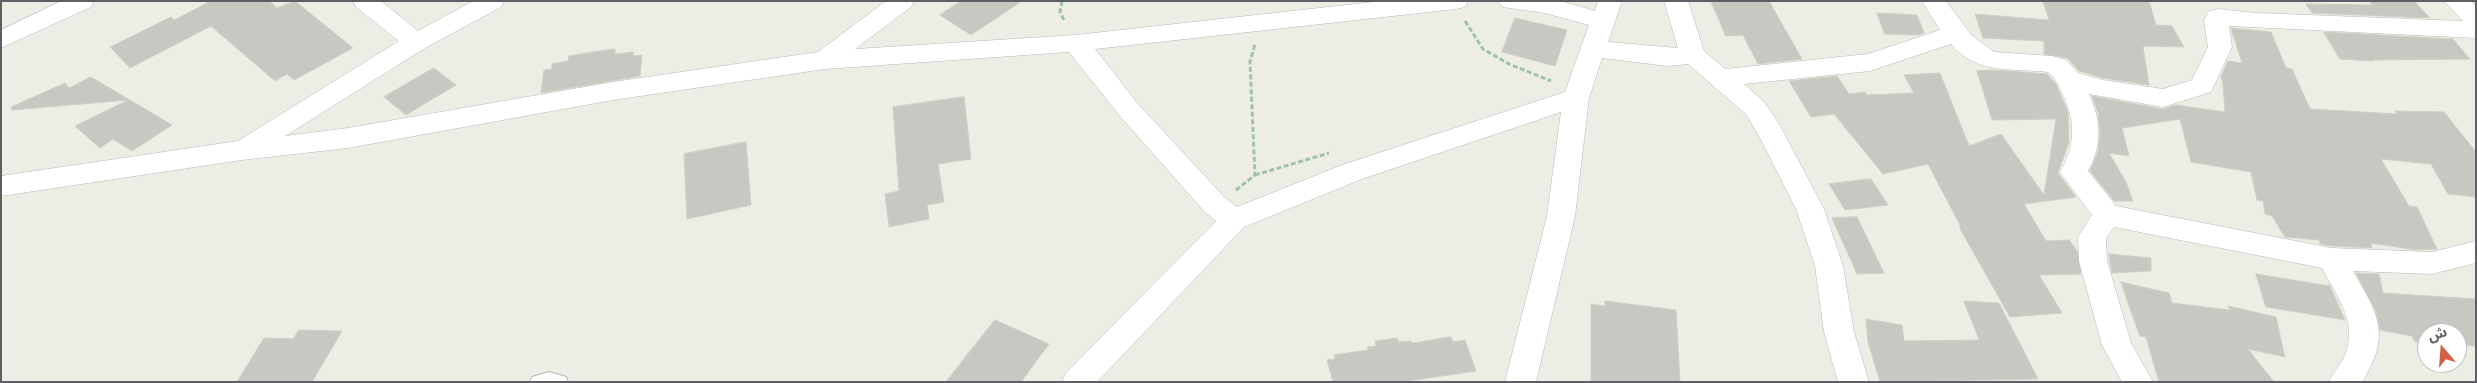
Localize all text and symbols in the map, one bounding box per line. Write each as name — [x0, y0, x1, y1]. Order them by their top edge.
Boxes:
north arrow — [2417, 323, 2467, 373]
text: ش — [2426, 323, 2449, 345]

